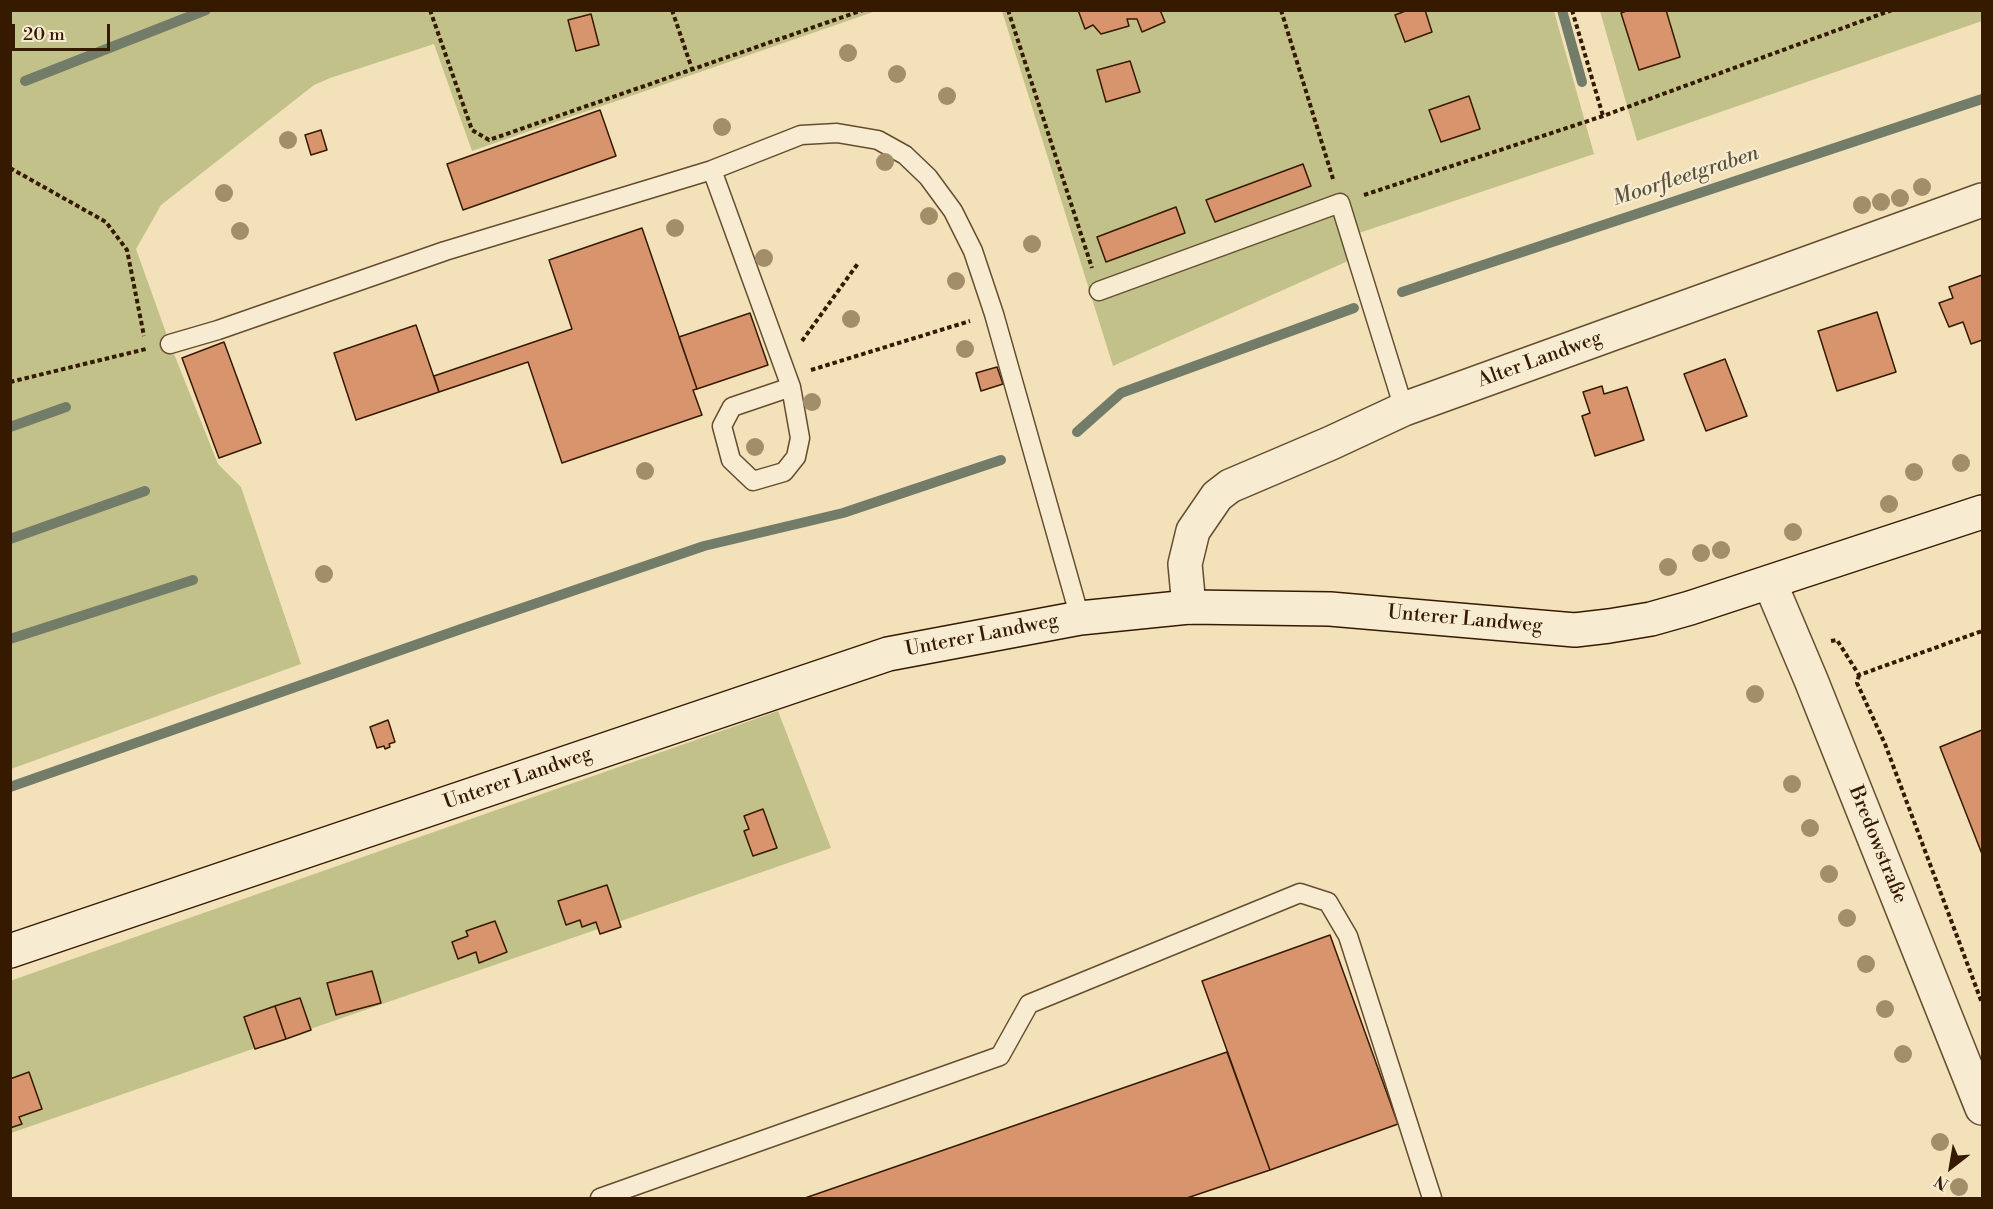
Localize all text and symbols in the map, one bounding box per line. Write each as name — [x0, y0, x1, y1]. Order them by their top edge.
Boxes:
scale bar — [15, 12, 112, 50]
text: 20 m — [23, 23, 65, 46]
water label: Moorfleetgraben — [1610, 141, 1762, 213]
street label: Alter Landweg — [1475, 326, 1605, 394]
street label: Unterer Landweg — [1386, 601, 1544, 639]
street label: Unterer Landweg — [903, 609, 1061, 663]
street label: Unterer Landweg — [441, 742, 595, 816]
street label: Bredowstraße — [1842, 783, 1912, 907]
north arrow — [1921, 1137, 1981, 1197]
text: N — [1931, 1171, 1952, 1194]

